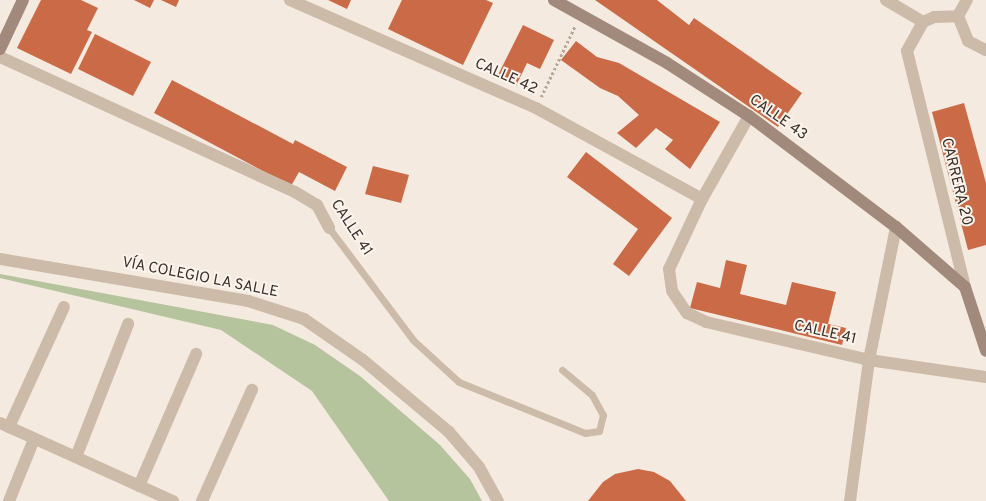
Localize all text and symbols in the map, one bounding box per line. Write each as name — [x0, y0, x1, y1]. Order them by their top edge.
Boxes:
street label: CALLE 42 — [472, 55, 540, 99]
street label: CALLE 43 — [745, 91, 811, 145]
street label: CARRERA 20 — [936, 136, 976, 228]
street label: CALLE 41 — [326, 196, 376, 260]
street label: VÍA COLEGIO LA SALLE — [120, 254, 280, 302]
street label: CALLE 41 — [792, 317, 858, 349]

